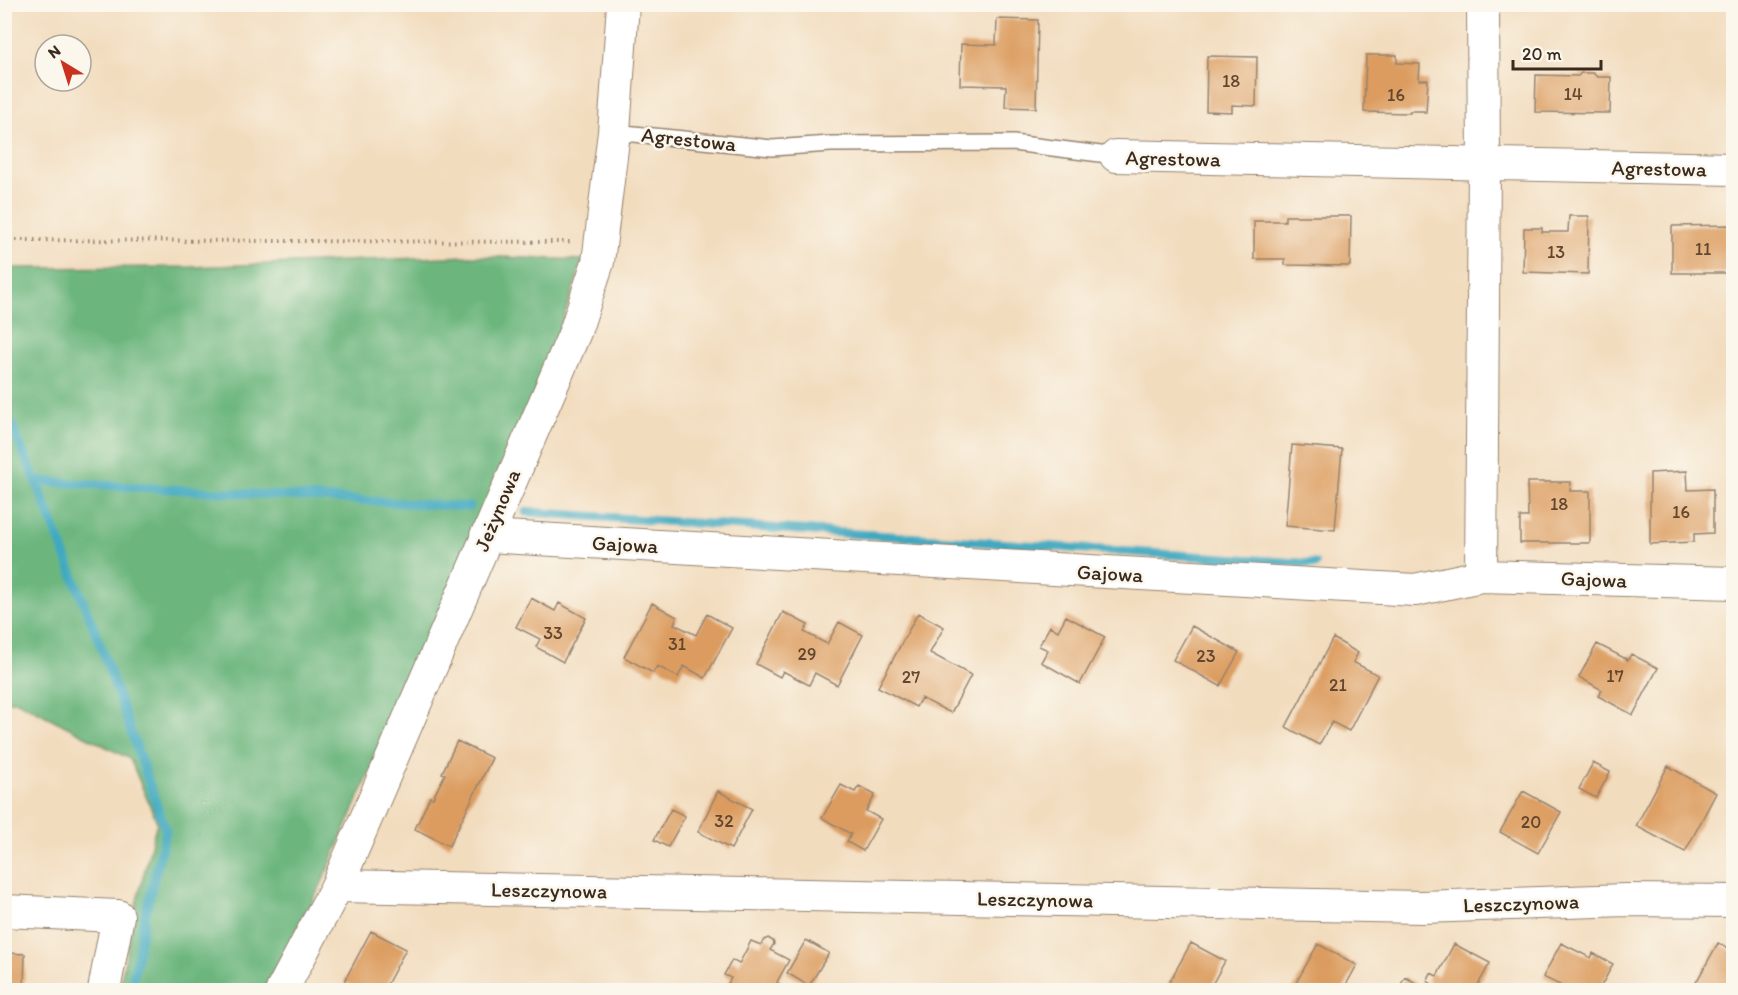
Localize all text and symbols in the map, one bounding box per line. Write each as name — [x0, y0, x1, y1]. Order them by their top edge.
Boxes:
north arrow — [33, 33, 93, 93]
scale bar — [1513, 33, 1602, 71]
text: N — [44, 41, 64, 62]
text: 20 m — [1522, 43, 1562, 65]
house number: 18 — [1222, 70, 1240, 92]
house number: 14 — [1563, 83, 1583, 105]
house number: 16 — [1387, 84, 1405, 106]
street label: Agrestowa — [640, 122, 738, 156]
street label: Agrestowa — [1125, 145, 1221, 171]
street label: Agrestowa — [1611, 155, 1707, 181]
house number: 11 — [1695, 238, 1711, 260]
house number: 13 — [1547, 241, 1565, 263]
street label: Jeżynowa — [469, 465, 526, 555]
house number: 18 — [1550, 493, 1568, 515]
house number: 16 — [1672, 501, 1690, 523]
street label: Gajowa — [591, 530, 659, 558]
street label: Gajowa — [1076, 559, 1144, 587]
street label: Gajowa — [1560, 565, 1628, 593]
house number: 33 — [543, 622, 563, 644]
house number: 31 — [668, 633, 686, 655]
house number: 29 — [798, 643, 816, 665]
house number: 23 — [1196, 645, 1216, 667]
house number: 17 — [1606, 665, 1624, 687]
house number: 27 — [902, 666, 920, 688]
house number: 21 — [1329, 674, 1347, 696]
house number: 32 — [714, 810, 734, 832]
house number: 20 — [1521, 811, 1541, 833]
street label: Leszczynowa — [491, 876, 607, 904]
street label: Leszczynowa — [977, 885, 1093, 913]
street label: Leszczynowa — [1462, 888, 1580, 918]

